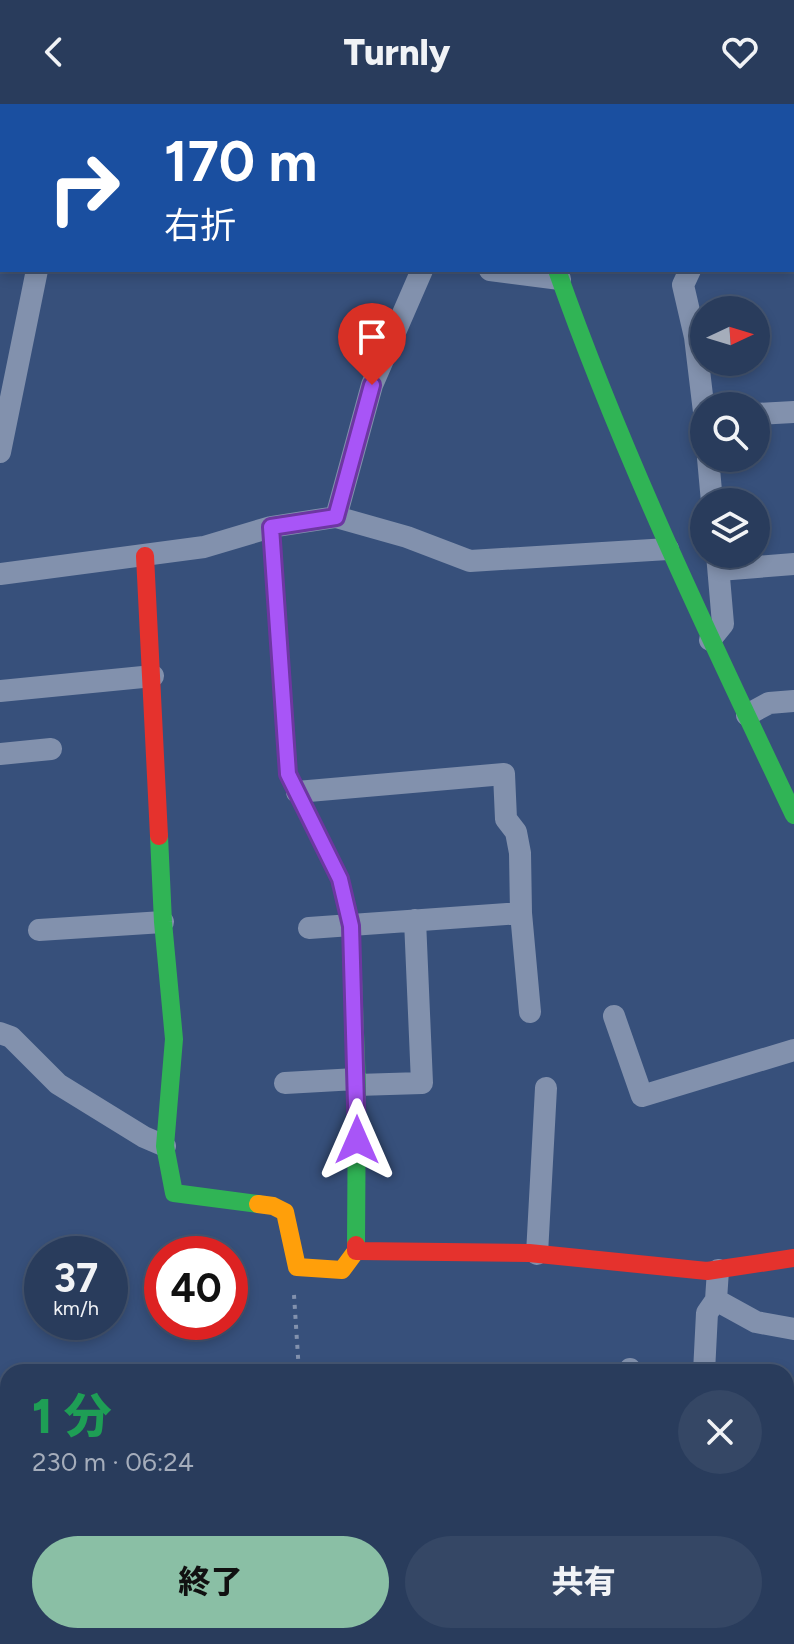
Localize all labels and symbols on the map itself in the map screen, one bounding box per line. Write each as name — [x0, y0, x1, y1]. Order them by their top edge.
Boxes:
north arrow — [690, 296, 770, 376]
pin — [338, 303, 406, 385]
position arrow — [315, 1098, 399, 1182]
speed limit sign: 40 — [144, 1236, 248, 1340]

